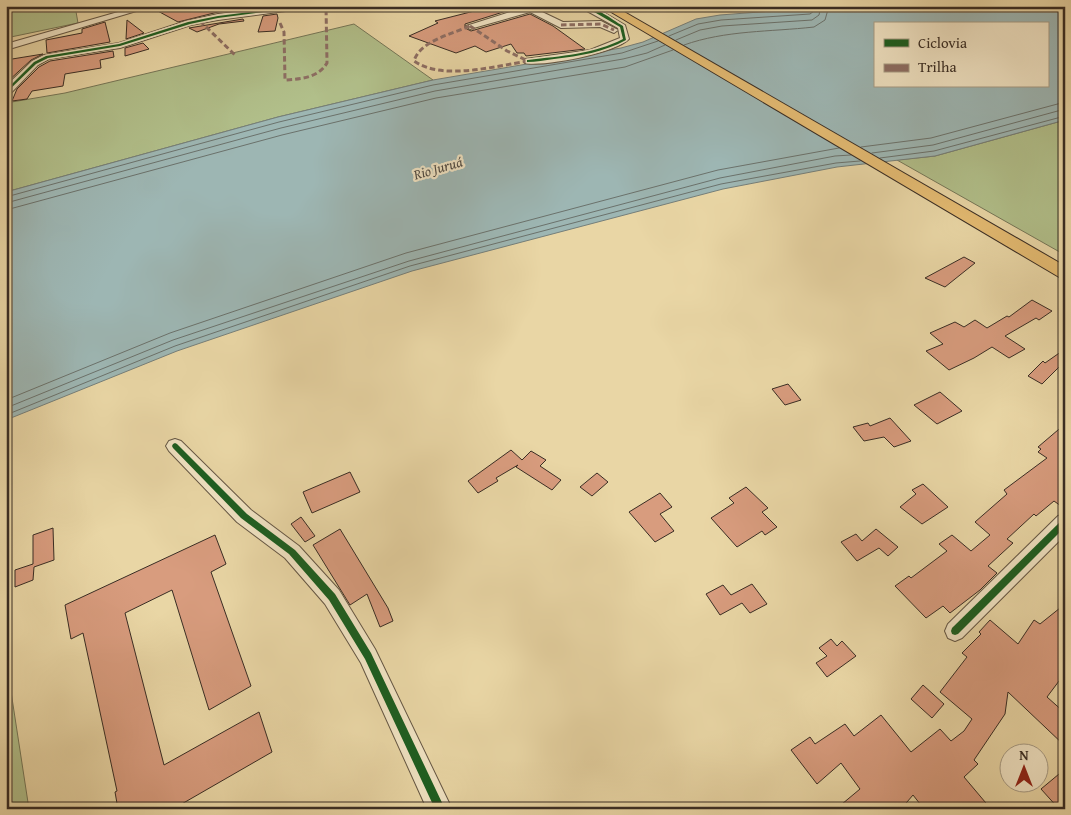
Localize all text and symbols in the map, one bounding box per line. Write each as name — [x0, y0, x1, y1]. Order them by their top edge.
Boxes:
legend — [874, 22, 1048, 88]
text: Ciclovia — [918, 32, 967, 53]
text: Trilha — [918, 56, 957, 77]
water label: Rio Juruá — [410, 151, 465, 185]
north arrow — [998, 742, 1048, 792]
text: N — [1019, 745, 1029, 765]

